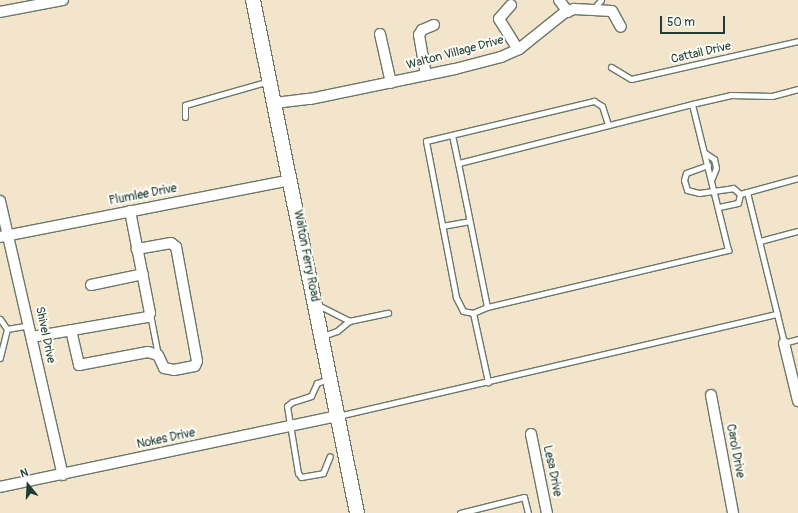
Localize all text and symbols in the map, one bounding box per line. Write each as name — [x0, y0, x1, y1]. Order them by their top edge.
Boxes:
scale bar — [662, 8, 727, 34]
text: 50 m — [667, 15, 695, 30]
street label: Walton Village Drive — [405, 33, 505, 73]
street label: Cattail Drive — [670, 39, 732, 67]
street label: Plumlee Drive — [108, 181, 178, 209]
street label: Walton Ferry Road — [290, 209, 322, 303]
street label: Shivel Drive — [32, 305, 58, 365]
street label: Carol Drive — [723, 423, 747, 479]
street label: Nokes Drive — [136, 426, 196, 452]
street label: Lesa Drive — [540, 444, 564, 498]
north arrow — [8, 465, 48, 505]
text: N — [19, 466, 30, 480]

